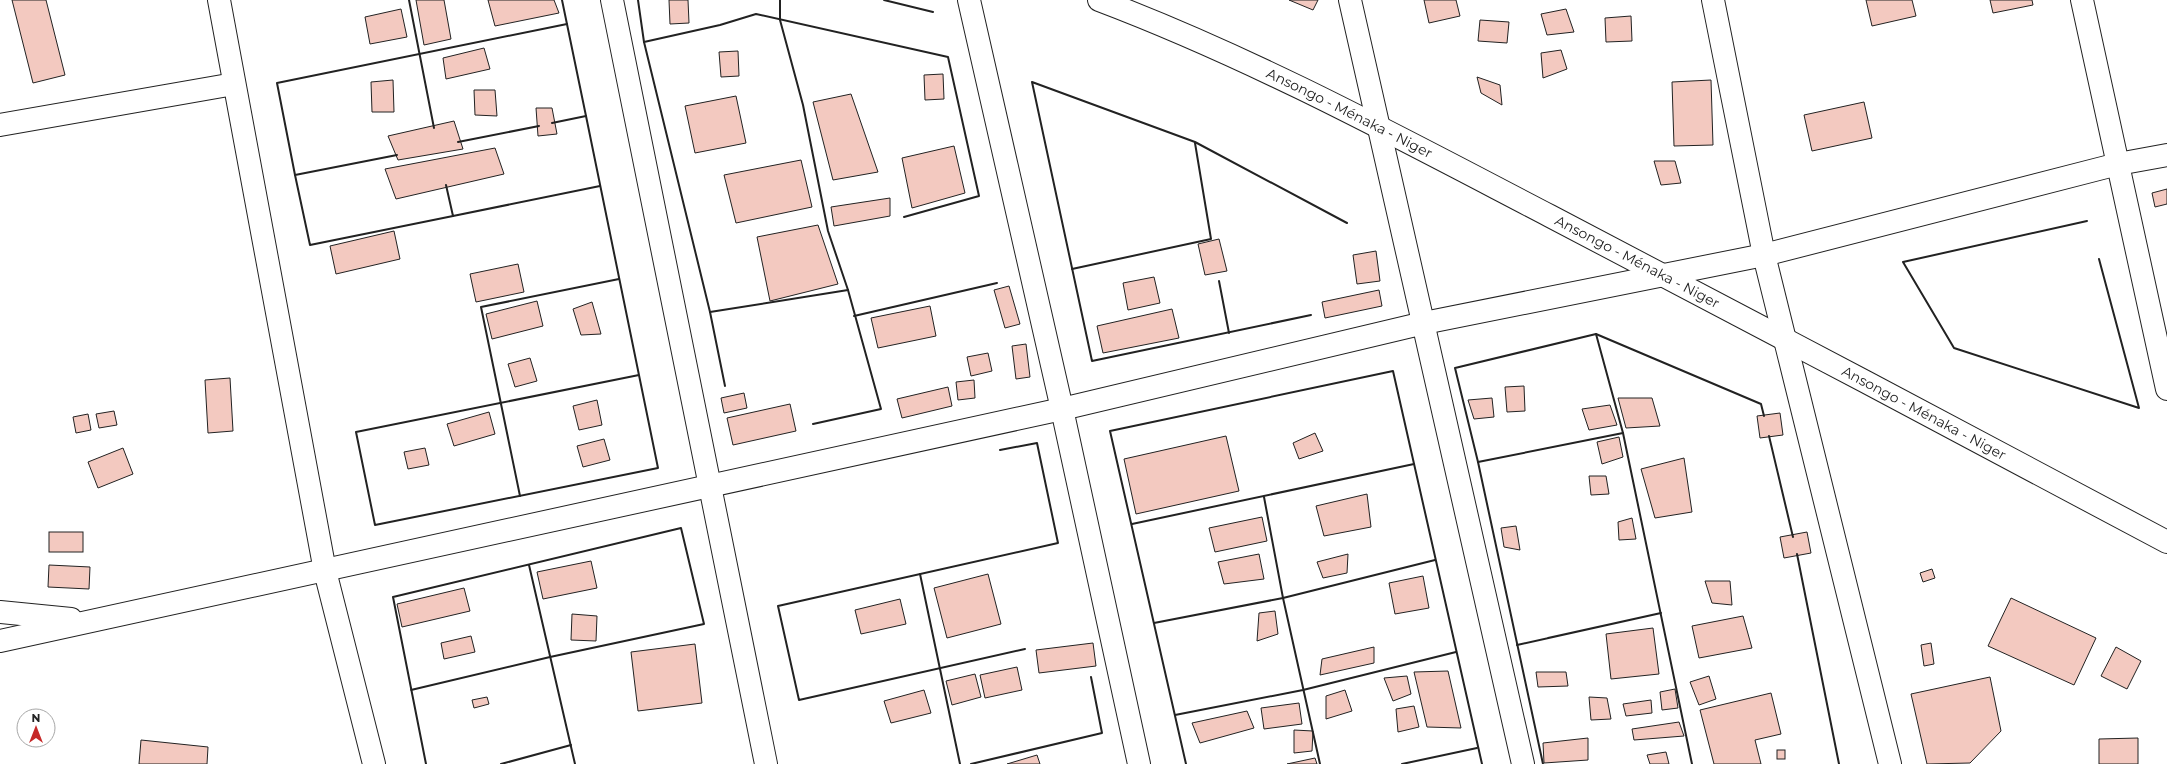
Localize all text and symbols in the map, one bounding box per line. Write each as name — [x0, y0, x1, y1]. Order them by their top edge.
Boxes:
street label: Ansongo - Ménaka - Niger — [1264, 64, 1436, 162]
street label: Ansongo - Ménaka - Niger — [1552, 211, 1723, 312]
street label: Ansongo - Ménaka - Niger — [1839, 362, 2010, 464]
north arrow — [16, 708, 56, 748]
text: N — [32, 711, 40, 725]

